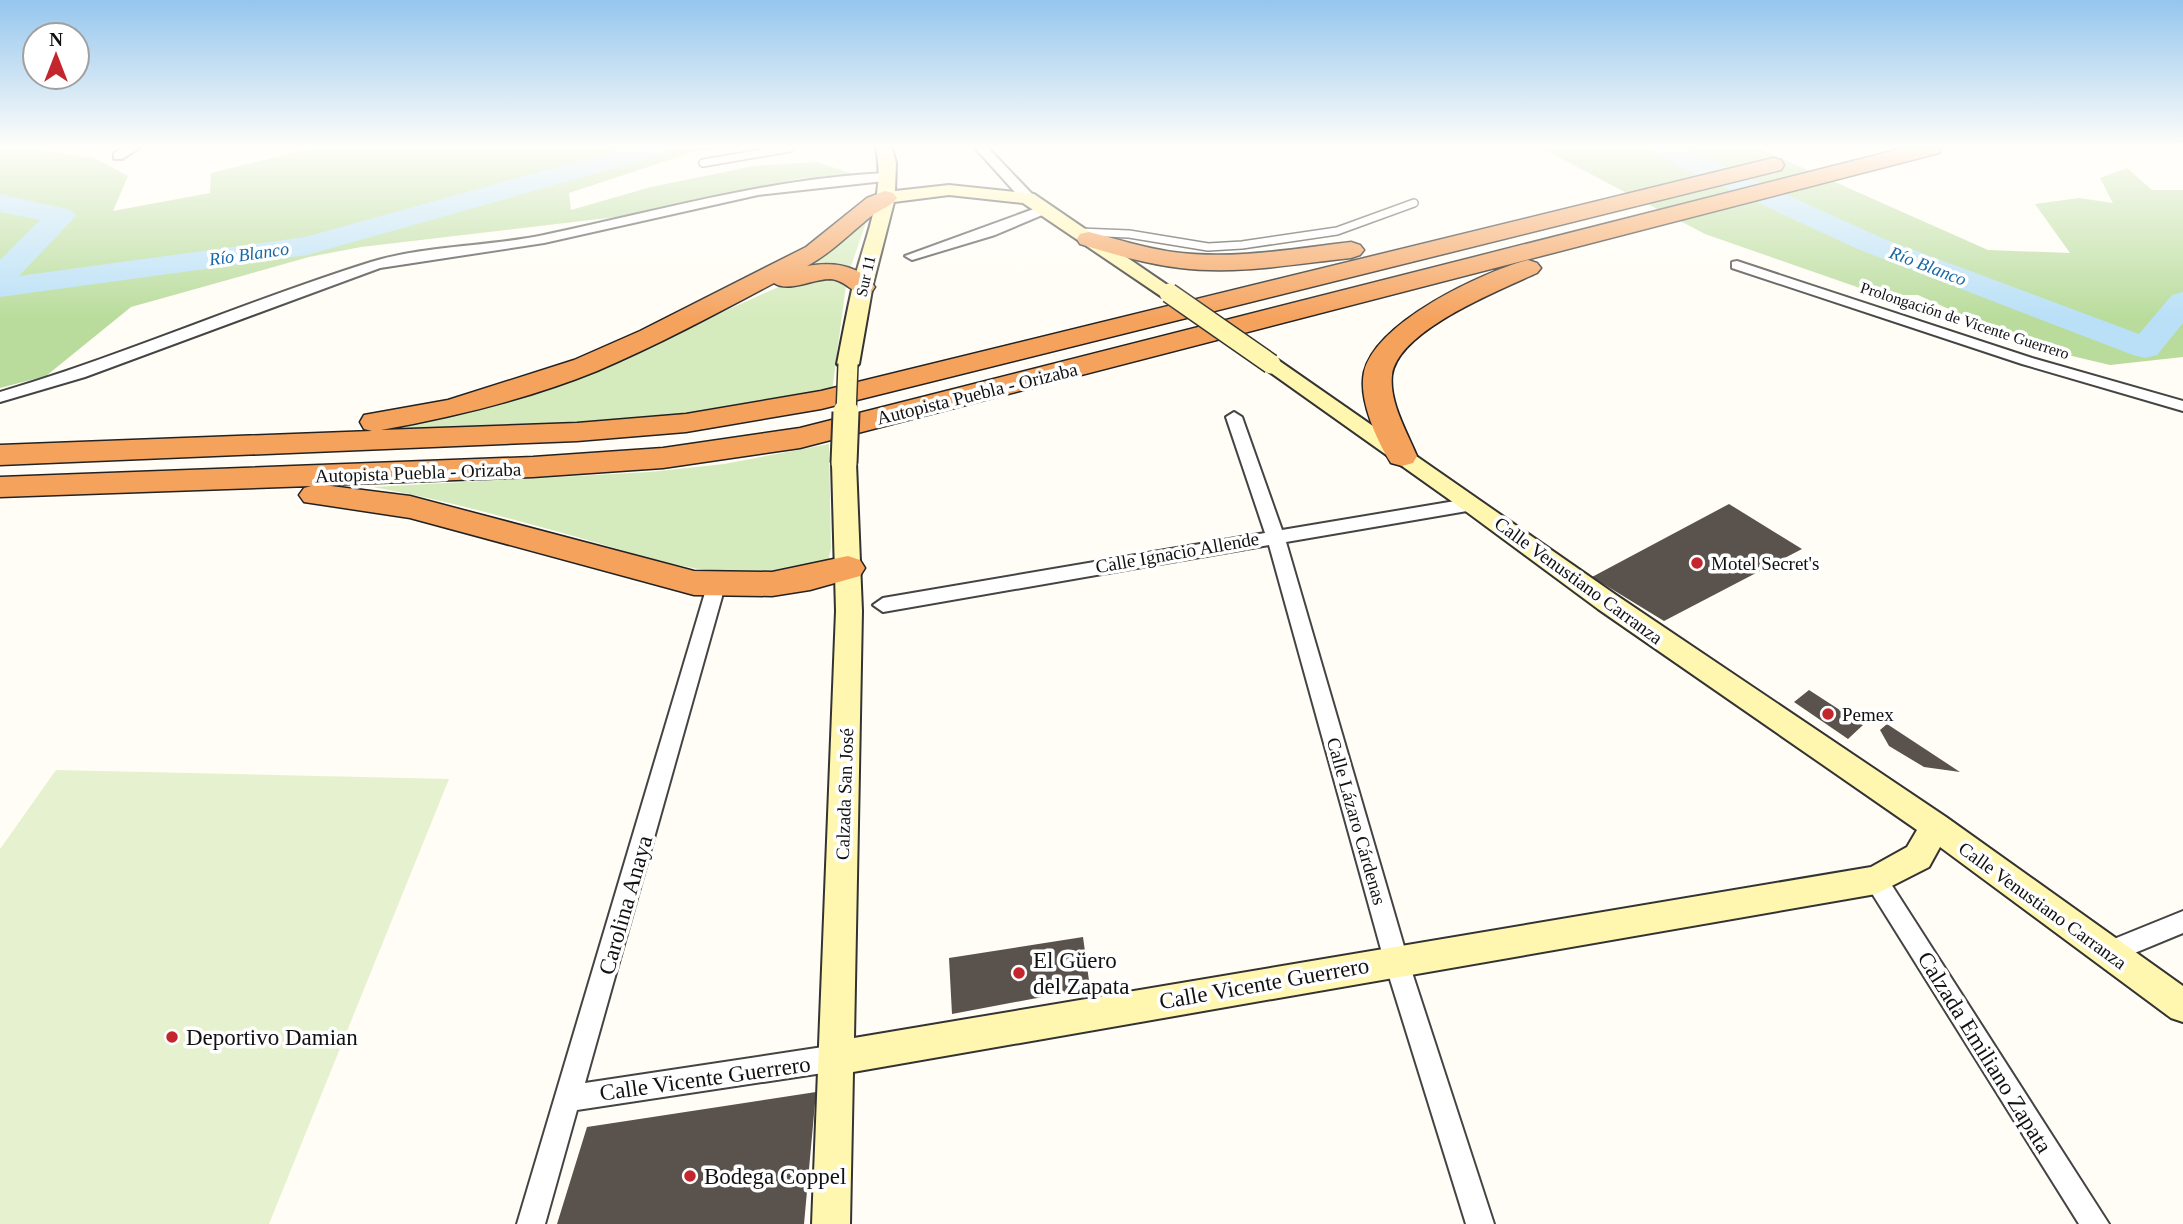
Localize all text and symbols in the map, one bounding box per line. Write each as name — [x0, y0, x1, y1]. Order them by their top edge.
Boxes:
north arrow — [21, 21, 91, 91]
text: N — [49, 29, 63, 50]
water label: Río Blanco — [207, 238, 290, 270]
water label: Río Blanco — [1886, 242, 1969, 290]
street label: Sur 11 — [853, 254, 878, 298]
street label: Prolongación de Vicente Guerrero — [1858, 279, 2071, 363]
street label: Autopista Puebla - Orizaba — [874, 358, 1080, 429]
street label: Autopista Puebla - Orizaba — [315, 458, 522, 487]
street label: Calle Venustiano Carranza — [1491, 512, 1667, 649]
street label: Calle Ignacio Allende — [1094, 528, 1260, 577]
place label: Motel Secret's — [1711, 553, 1819, 574]
marker: Motel Secret's — [1689, 555, 1705, 571]
place label: Pemex — [1842, 704, 1894, 725]
marker: Pemex — [1820, 706, 1836, 722]
street label: Calzada San José — [832, 728, 857, 860]
street label: Calle Lázaro Cárdenas — [1323, 735, 1390, 907]
street label: Carolina Anaya — [594, 833, 657, 978]
street label: Calle Venustiano Carranza — [1955, 837, 2131, 974]
street label: Calzada Emiliano Zapata — [1912, 947, 2057, 1157]
place label: El Güero del Zapata — [1033, 948, 1129, 999]
street label: Calle Vicente Guerrero — [1157, 953, 1371, 1014]
marker: El Güero del Zapata — [1011, 965, 1027, 981]
place label: Deportivo Damian — [186, 1025, 358, 1050]
marker: Deportivo Damian — [164, 1029, 180, 1045]
street label: Calle Vicente Guerrero — [598, 1051, 812, 1106]
place label: Bodega Coppel — [704, 1164, 846, 1189]
marker: Bodega Coppel — [682, 1168, 698, 1184]

